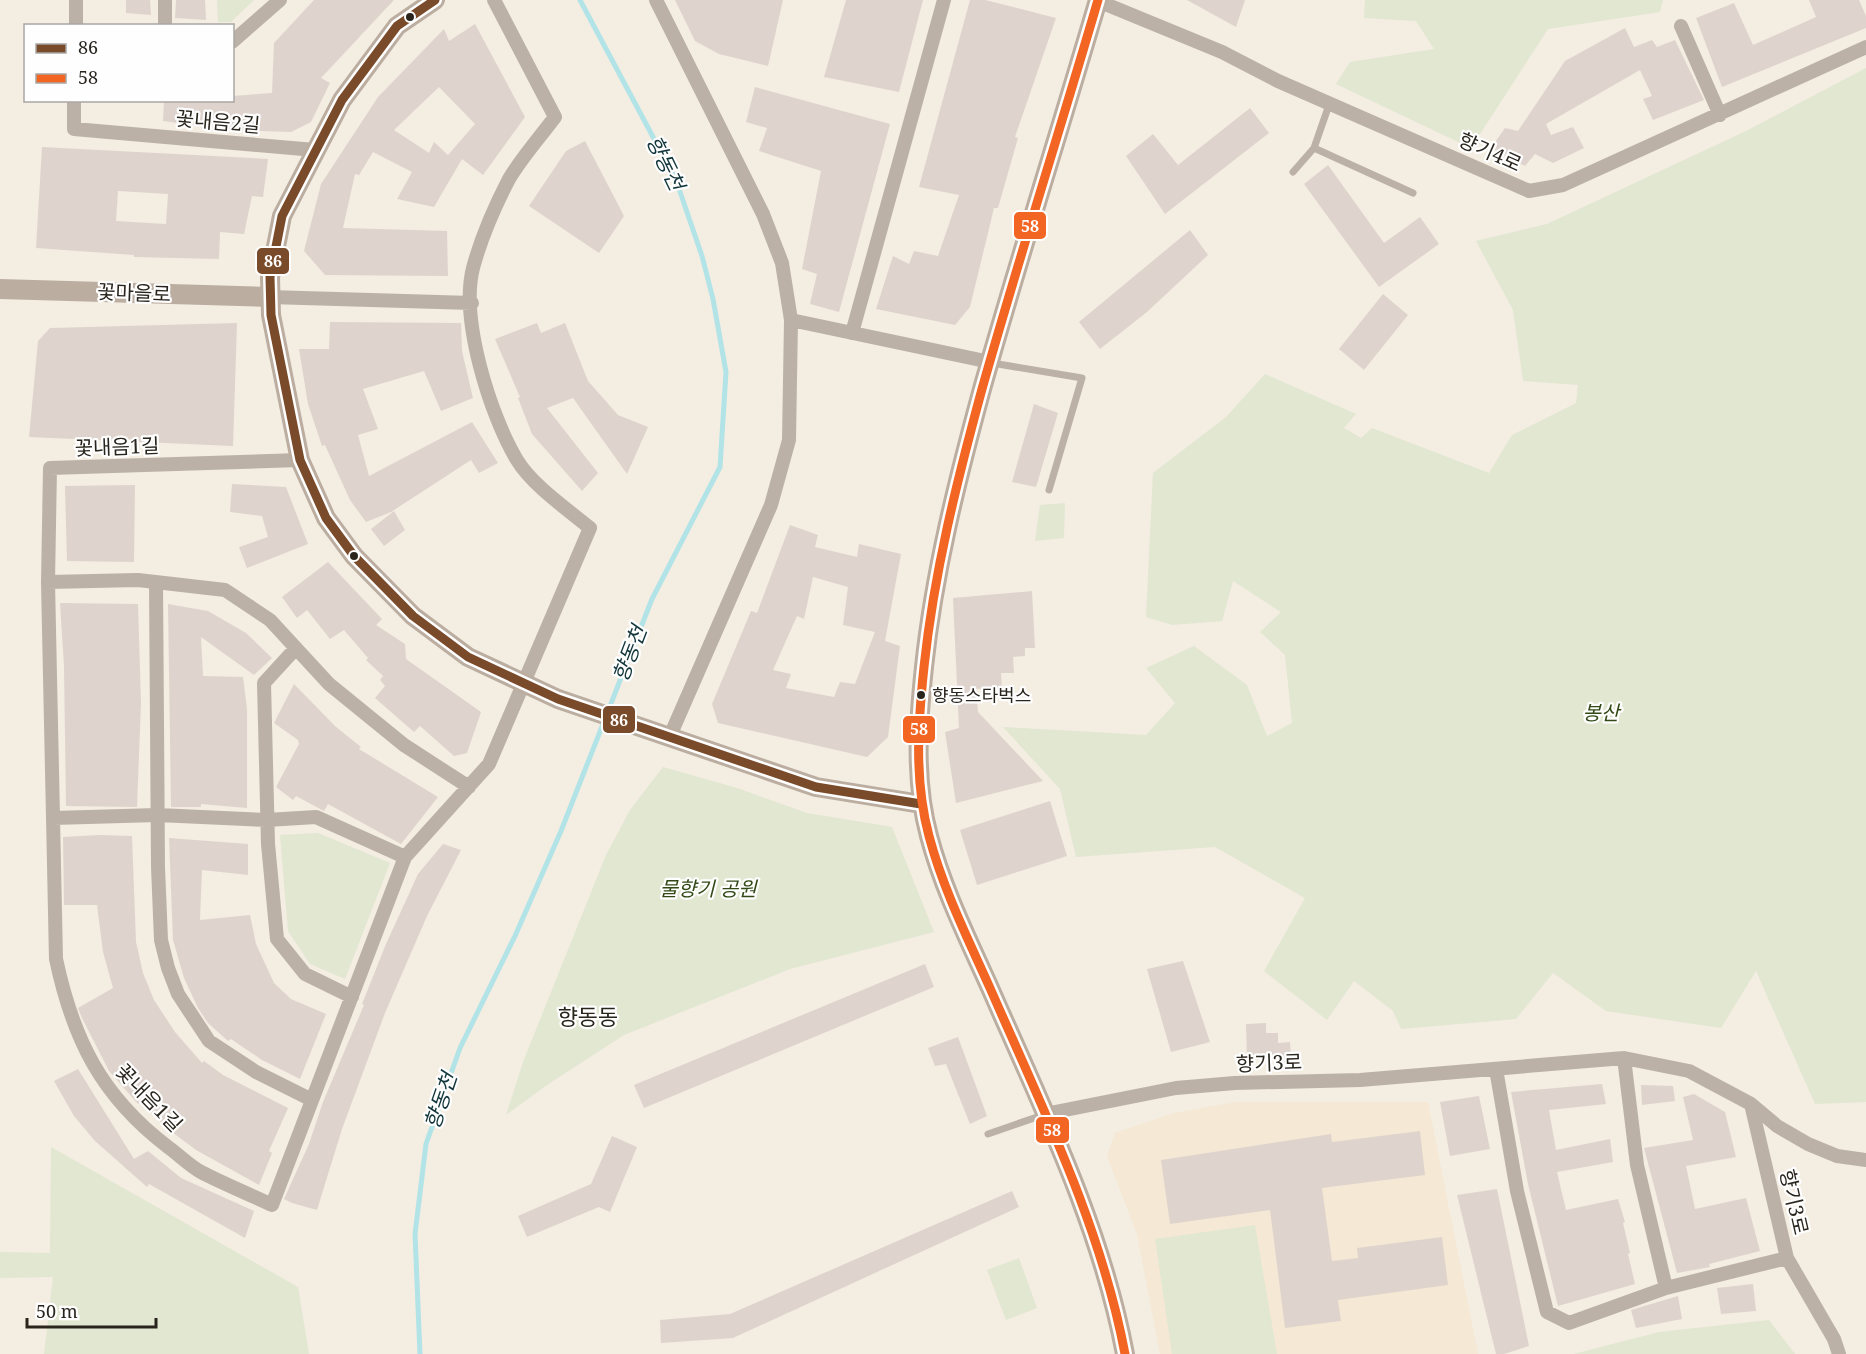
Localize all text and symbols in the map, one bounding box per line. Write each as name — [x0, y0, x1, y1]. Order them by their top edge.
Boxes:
unlabelled marker — [404, 11, 416, 23]
legend — [24, 24, 234, 102]
text: 86 — [78, 35, 98, 59]
text: 58 — [78, 65, 98, 89]
street label: 꽃내음2길 — [175, 104, 261, 139]
street label: 향기4로 — [1454, 126, 1526, 177]
water label: 향동천 — [641, 130, 692, 197]
line badge: 58 — [1013, 211, 1047, 240]
text: 58 — [1021, 215, 1039, 237]
line badge: 86 — [256, 247, 290, 275]
text: 86 — [264, 250, 282, 272]
street label: 꽃마을로 — [97, 278, 171, 307]
street label: 꽃내음1길 — [74, 432, 160, 461]
unlabelled marker — [348, 550, 360, 562]
water label: 향동천 — [606, 619, 653, 686]
place label: 향동스타벅스 — [932, 683, 1031, 707]
marker: 향동스타벅스 — [915, 689, 927, 701]
park label: 봉산 — [1583, 699, 1622, 726]
line badge: 86 — [602, 705, 636, 734]
text: 86 — [610, 709, 628, 731]
line badge: 58 — [902, 715, 936, 744]
text: 58 — [910, 718, 928, 740]
park label: 물향기 공원 — [659, 875, 758, 902]
district label: 향동동 — [558, 1001, 618, 1031]
street label: 향기3로 — [1235, 1048, 1303, 1077]
street label: 꽃내음1길 — [110, 1058, 189, 1138]
water label: 향동천 — [417, 1066, 464, 1133]
line badge: 58 — [1035, 1116, 1070, 1144]
text: 58 — [1043, 1119, 1061, 1141]
street label: 향기3로 — [1774, 1167, 1815, 1237]
scale bar — [27, 1291, 156, 1329]
text: 50 m — [36, 1299, 78, 1323]

